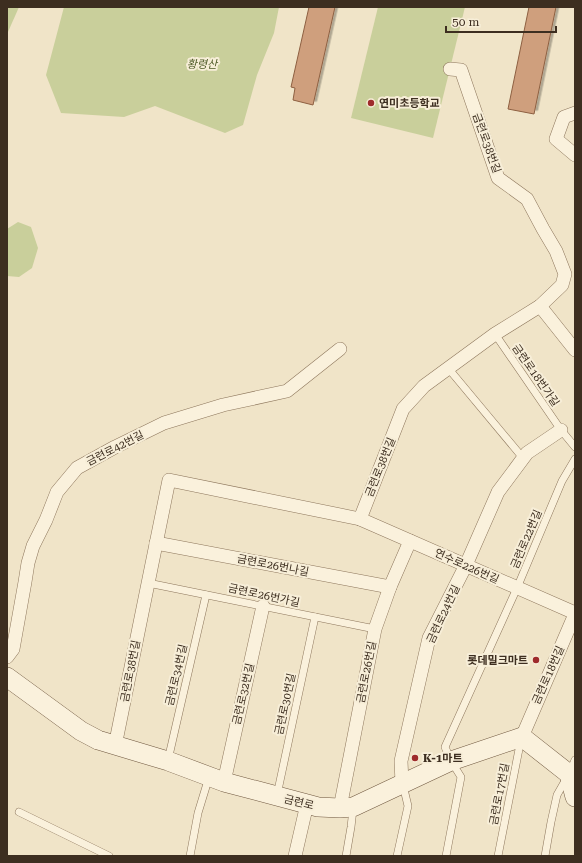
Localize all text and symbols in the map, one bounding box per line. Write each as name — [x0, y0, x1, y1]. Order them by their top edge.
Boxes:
scale bar — [446, 8, 556, 34]
text: 50 m — [452, 15, 479, 29]
park label: 황령산 — [187, 58, 219, 71]
place label: 연미초등학교 — [379, 97, 440, 110]
marker: 연미초등학교 — [366, 98, 376, 108]
street label: 금련로38번길 — [470, 111, 503, 175]
street label: 금련로18번가길 — [509, 342, 562, 409]
street label: 금련로42번길 — [84, 428, 146, 469]
street label: 금련로38번길 — [363, 436, 398, 499]
street label: 금련로22번길 — [508, 508, 545, 571]
street label: 연수로226번길 — [433, 546, 501, 586]
street label: 금련로26번나길 — [236, 552, 310, 579]
street label: 금련로26번가길 — [227, 582, 301, 609]
street label: 금련로24번길 — [424, 583, 463, 645]
street label: 금련로38번길 — [118, 639, 143, 703]
street label: 금련로26번길 — [354, 640, 379, 704]
street label: 금련로34번길 — [163, 643, 190, 707]
street label: 금련로18번길 — [530, 644, 567, 707]
place label: 롯데밀크마트 — [467, 654, 528, 667]
marker: 롯데밀크마트 — [531, 655, 541, 665]
street label: 금련로32번길 — [230, 662, 257, 726]
street label: 금련로30번길 — [273, 672, 298, 736]
place label: K-1마트 — [423, 752, 463, 765]
marker: K-1마트 — [410, 753, 420, 763]
street label: 금련로17번길 — [487, 762, 512, 826]
street label: 금련로 — [283, 793, 315, 812]

